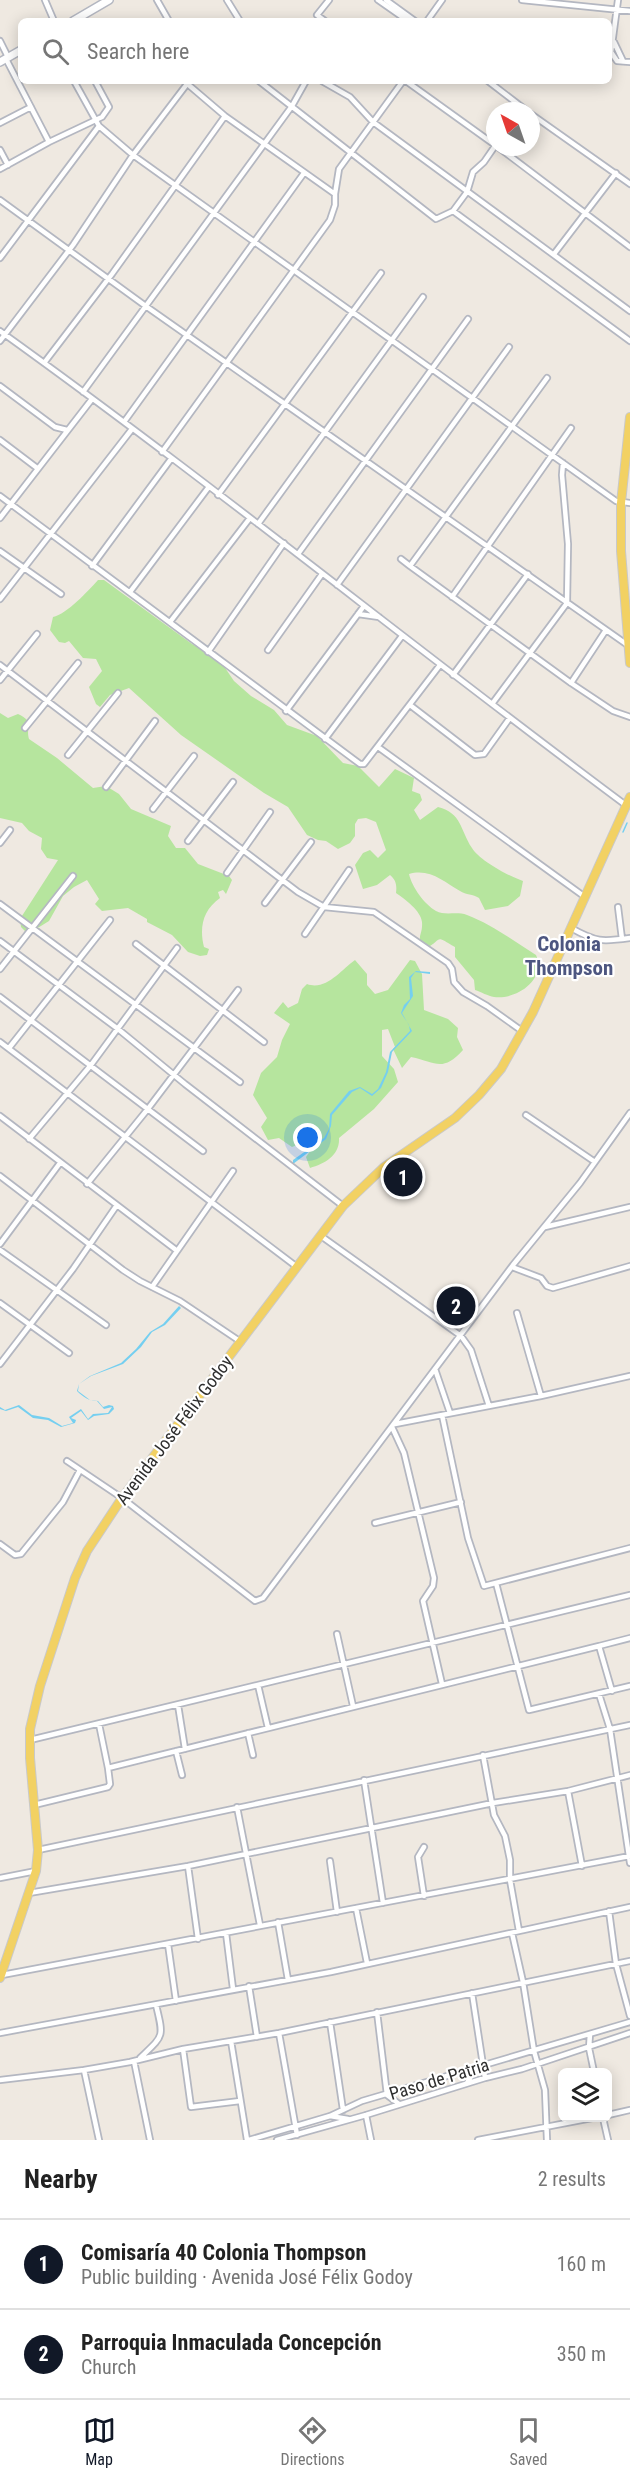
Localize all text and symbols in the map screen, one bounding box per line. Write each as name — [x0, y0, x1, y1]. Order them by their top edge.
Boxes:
search box — [18, 18, 612, 84]
icon: search — [39, 35, 72, 68]
text: Search here — [87, 39, 189, 64]
north arrow — [486, 102, 540, 156]
district label: Colonia Thompson — [525, 932, 613, 980]
your location — [293, 1123, 322, 1152]
pin: 1 — [384, 1154, 422, 1200]
pin: 2 — [436, 1284, 476, 1328]
street label: Avenida José Félix Godoy — [111, 1351, 237, 1509]
street label: Paso de Patria — [386, 2054, 492, 2104]
map controls — [558, 2068, 612, 2122]
button: layers — [558, 2068, 612, 2122]
text: Nearby — [24, 2164, 98, 2194]
text: 2 results — [538, 2167, 606, 2191]
text: Comisaría 40 Colonia Thompson — [81, 2240, 366, 2265]
text: 1 — [38, 2252, 49, 2276]
text: 160 m — [557, 2252, 606, 2276]
text: Public building · Avenida José Félix Godoy — [81, 2265, 413, 2289]
text: Parroquia Inmaculada Concepción — [81, 2330, 382, 2355]
text: 2 — [38, 2342, 49, 2366]
text: 350 m — [557, 2342, 606, 2366]
text: Church — [81, 2355, 136, 2379]
tab: Map — [83, 2414, 116, 2469]
tab: Directions — [281, 2414, 344, 2469]
tab: Saved — [509, 2414, 547, 2469]

